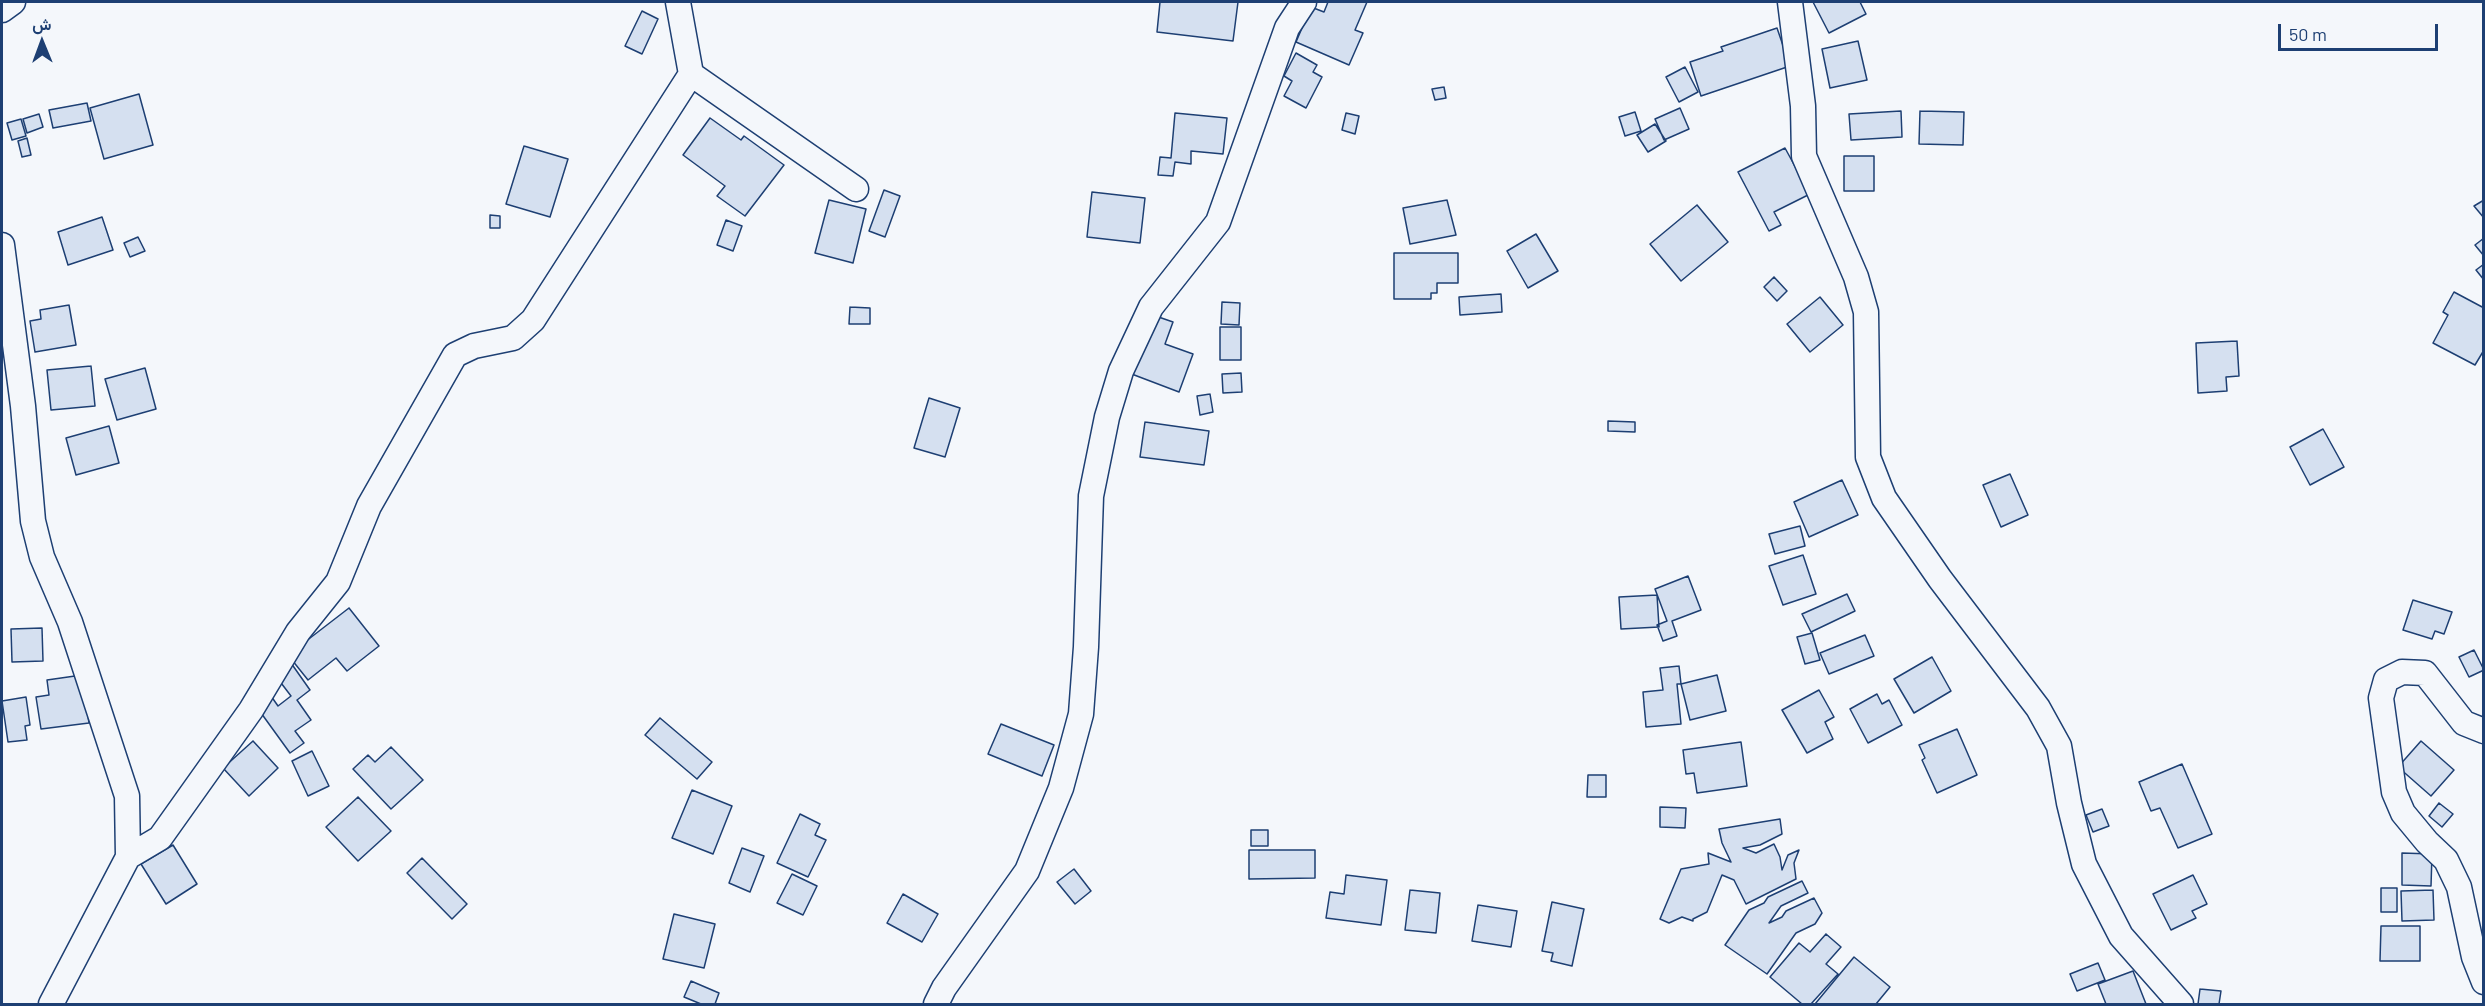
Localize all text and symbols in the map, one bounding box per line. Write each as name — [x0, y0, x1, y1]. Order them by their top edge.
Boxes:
north arrow — [12, 12, 72, 72]
scale bar — [2281, 12, 2442, 50]
text: ش — [32, 14, 51, 33]
text: 50 m — [2289, 23, 2327, 45]

